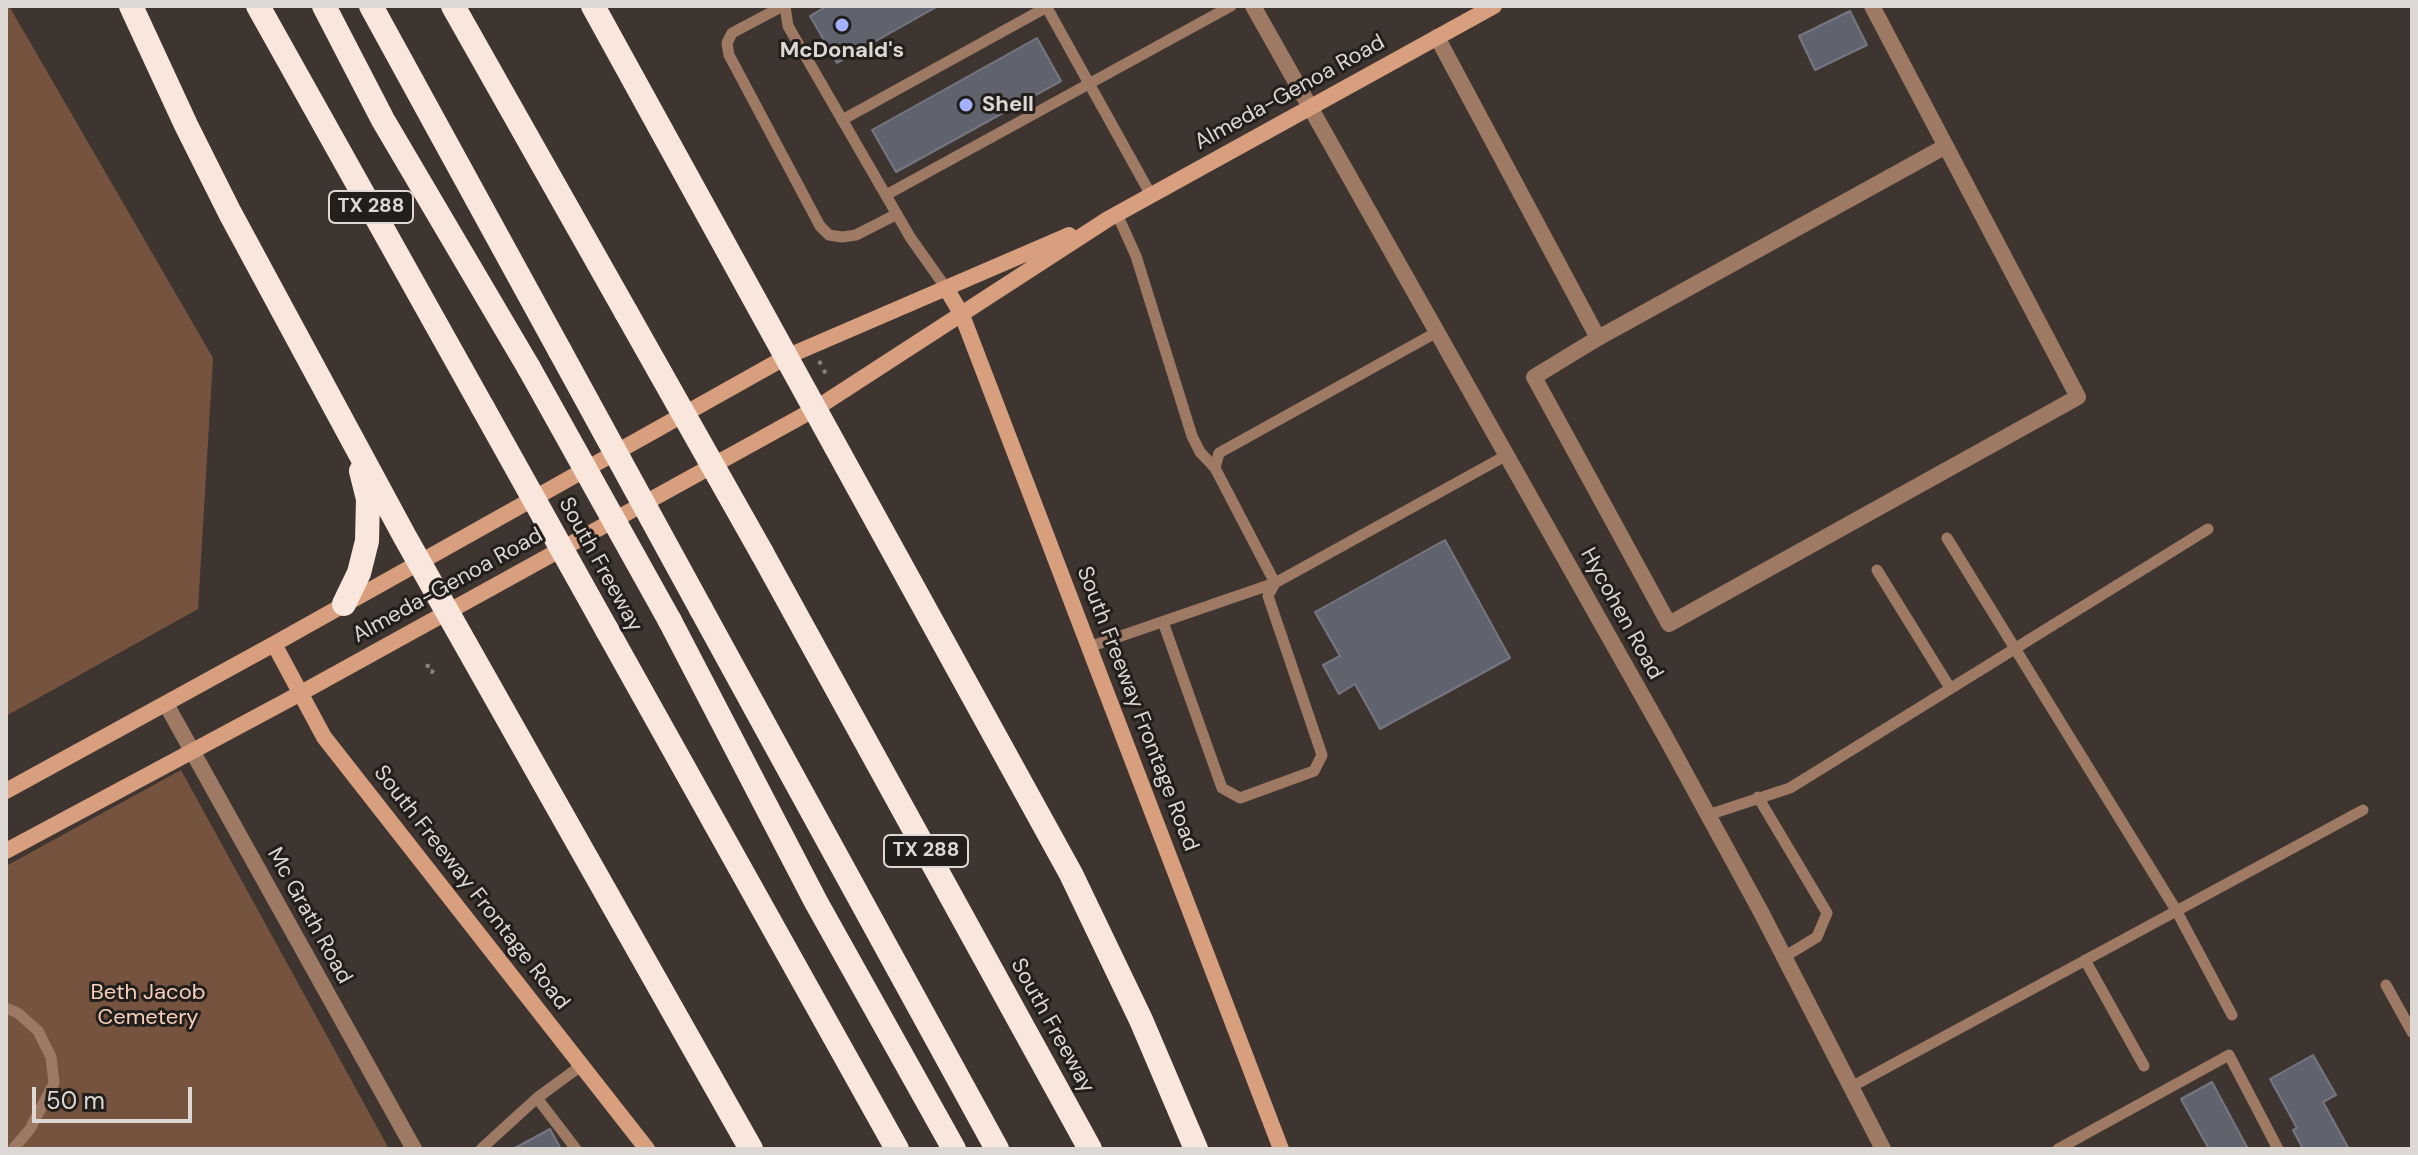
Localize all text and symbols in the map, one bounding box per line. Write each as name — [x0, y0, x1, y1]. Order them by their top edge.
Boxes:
marker: McDonald's — [833, 16, 851, 34]
street label: Almeda-Genoa Road — [1190, 30, 1390, 156]
place label: McDonald's — [780, 38, 904, 64]
place label: Shell — [982, 92, 1034, 118]
marker: Shell — [957, 96, 975, 114]
road number: TX 288 — [329, 191, 413, 223]
street label: South Freeway — [552, 493, 648, 637]
street label: Almeda-Genoa Road — [348, 523, 548, 649]
street label: Hycohen Road — [1574, 543, 1668, 685]
street label: South Freeway Frontage Road — [1070, 563, 1204, 855]
street label: South Freeway Frontage Road — [367, 761, 575, 1015]
road number: TX 288 — [884, 835, 968, 867]
street label: Mc Grath Road — [261, 843, 357, 989]
street label: South Freeway — [1004, 954, 1100, 1098]
park label: Beth Jacob Cemetery — [91, 980, 205, 1032]
scale bar — [36, 1071, 196, 1121]
text: 50 m — [46, 1085, 105, 1116]

